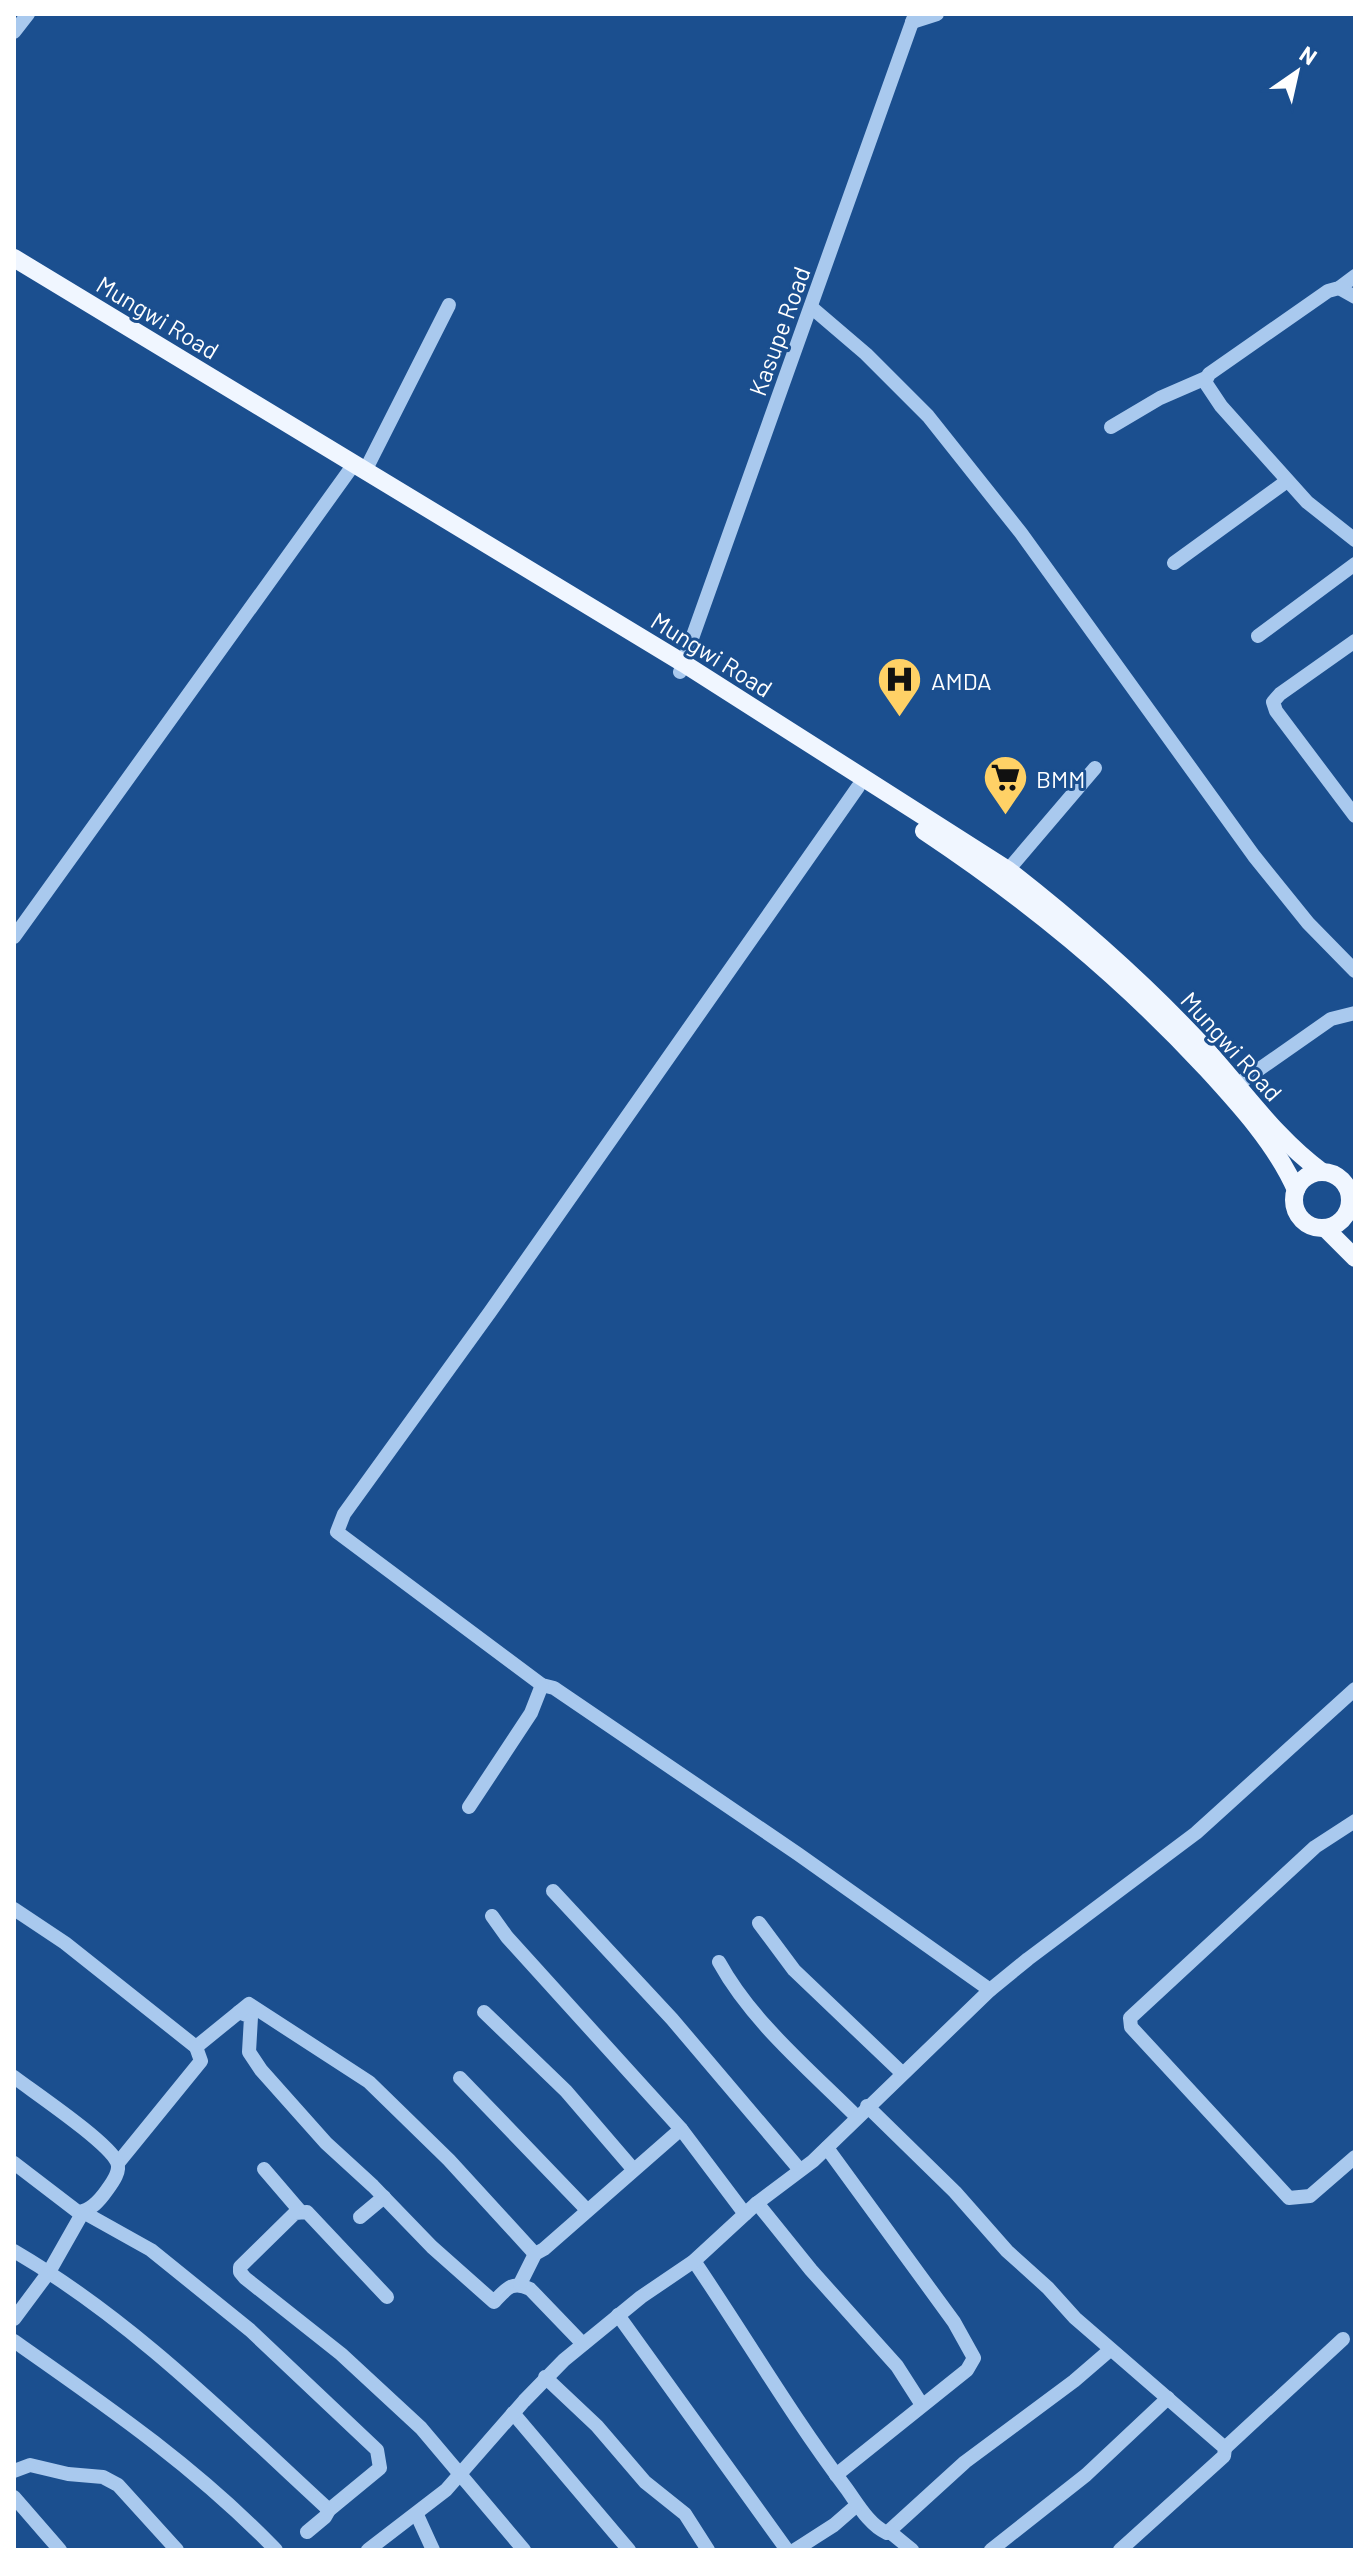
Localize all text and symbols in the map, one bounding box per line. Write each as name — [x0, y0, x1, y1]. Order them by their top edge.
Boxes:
north arrow — [1257, 32, 1337, 112]
text: N — [1295, 40, 1322, 69]
street label: Kasupe Road — [742, 263, 816, 399]
street label: Mungwi Road — [92, 269, 224, 365]
street label: Mungwi Road — [646, 605, 778, 703]
hospital icon: AMDA — [876, 656, 924, 719]
place label: AMDA — [931, 666, 992, 695]
supermarket icon: BMM — [981, 754, 1029, 817]
place label: BMM — [1036, 764, 1085, 793]
street label: Mungwi Road — [1175, 985, 1289, 1107]

